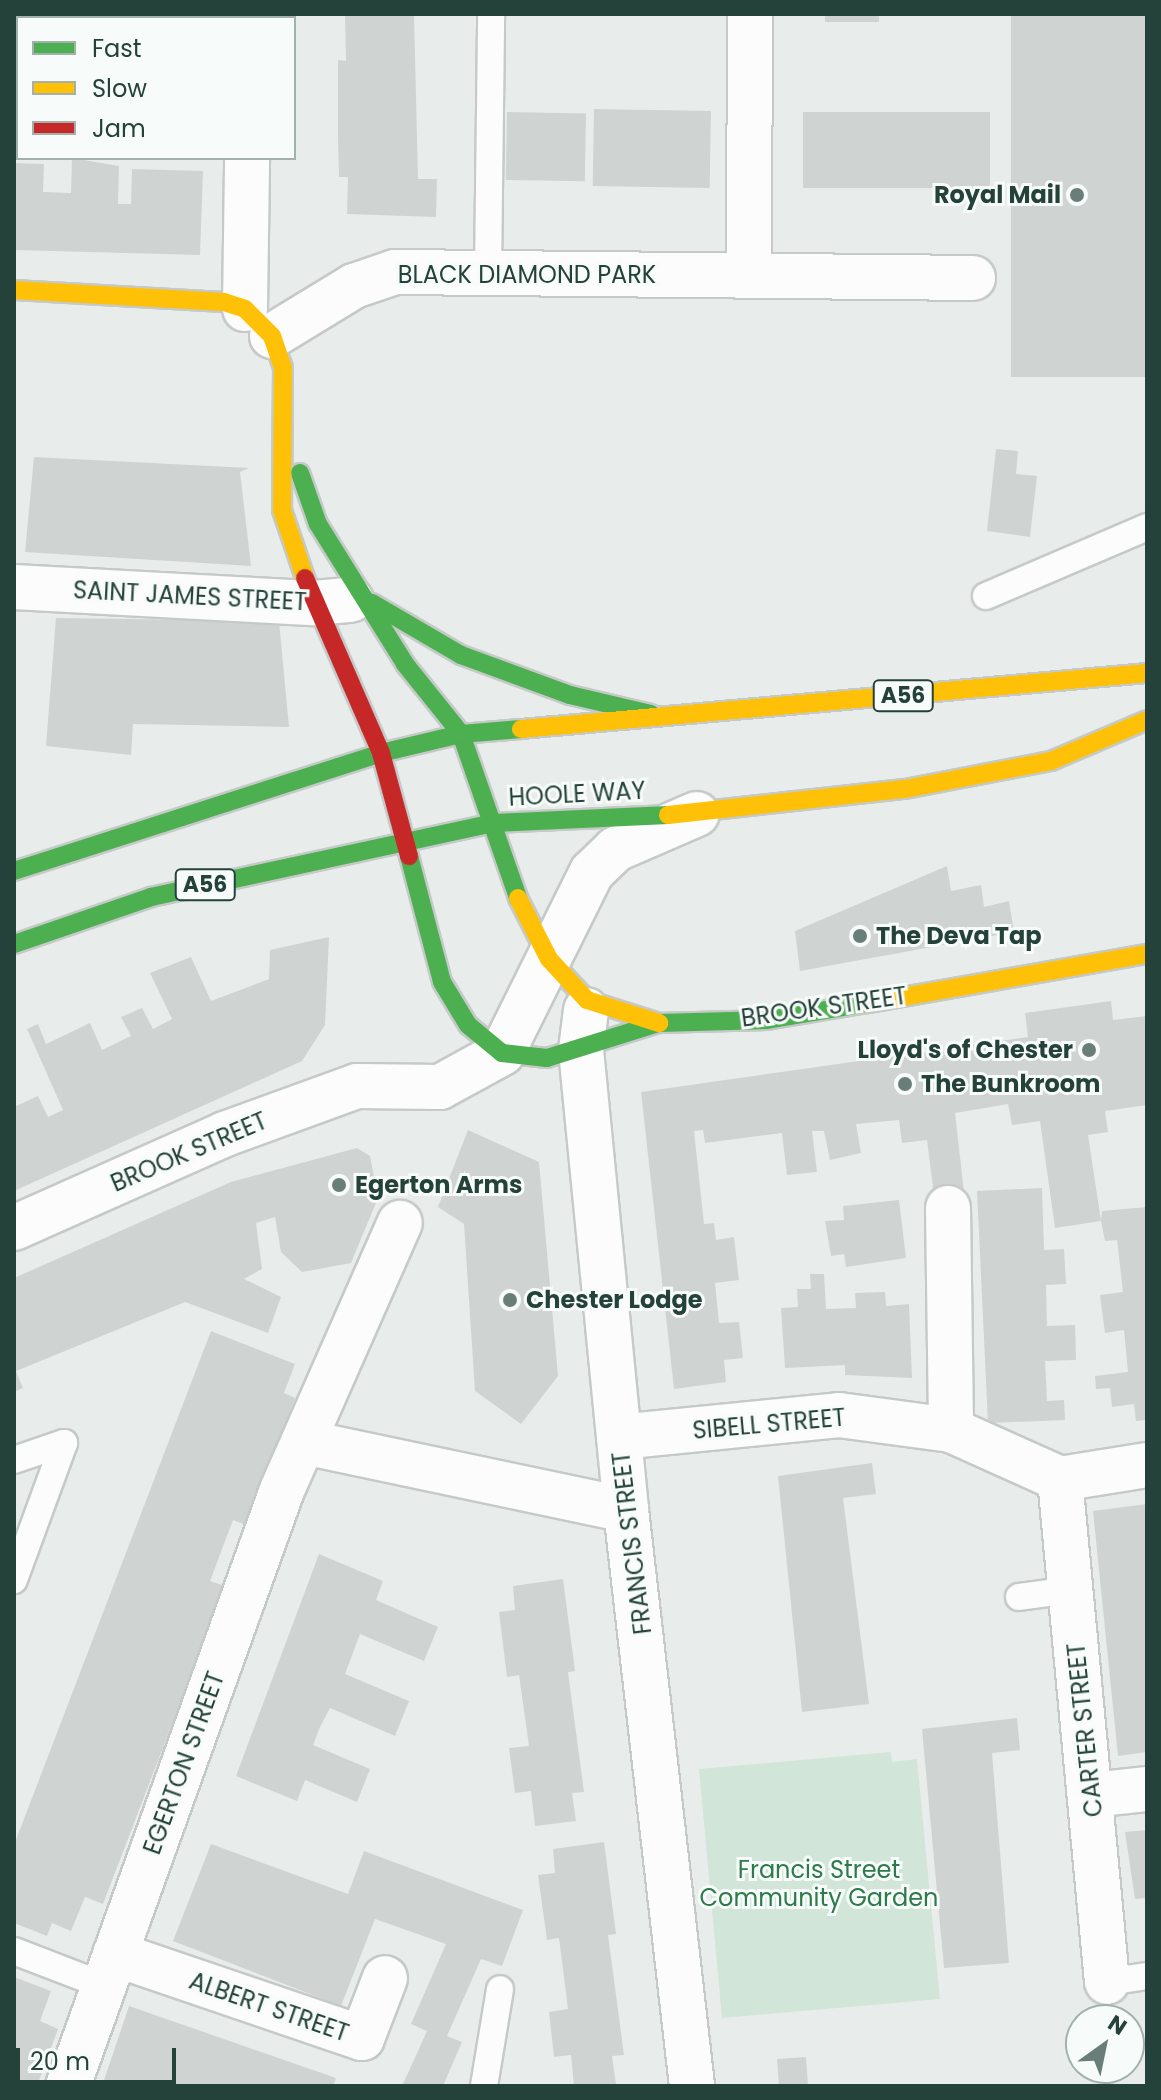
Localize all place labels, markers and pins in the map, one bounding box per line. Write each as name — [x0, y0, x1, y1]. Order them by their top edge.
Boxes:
place label: Royal Mail — [934, 181, 1061, 209]
marker: Royal Mail — [1068, 186, 1086, 204]
place label: The Deva Tap — [876, 922, 1042, 950]
marker: The Deva Tap — [851, 927, 869, 945]
place label: Lloyd's of Chester — [857, 1036, 1073, 1064]
marker: Lloyd's of Chester — [1080, 1041, 1098, 1059]
place label: The Bunkroom — [921, 1070, 1100, 1098]
marker: The Bunkroom — [896, 1075, 914, 1093]
place label: Egerton Arms — [355, 1171, 522, 1199]
marker: Egerton Arms — [330, 1176, 348, 1194]
place label: Chester Lodge — [526, 1286, 703, 1314]
marker: Chester Lodge — [501, 1291, 519, 1309]

